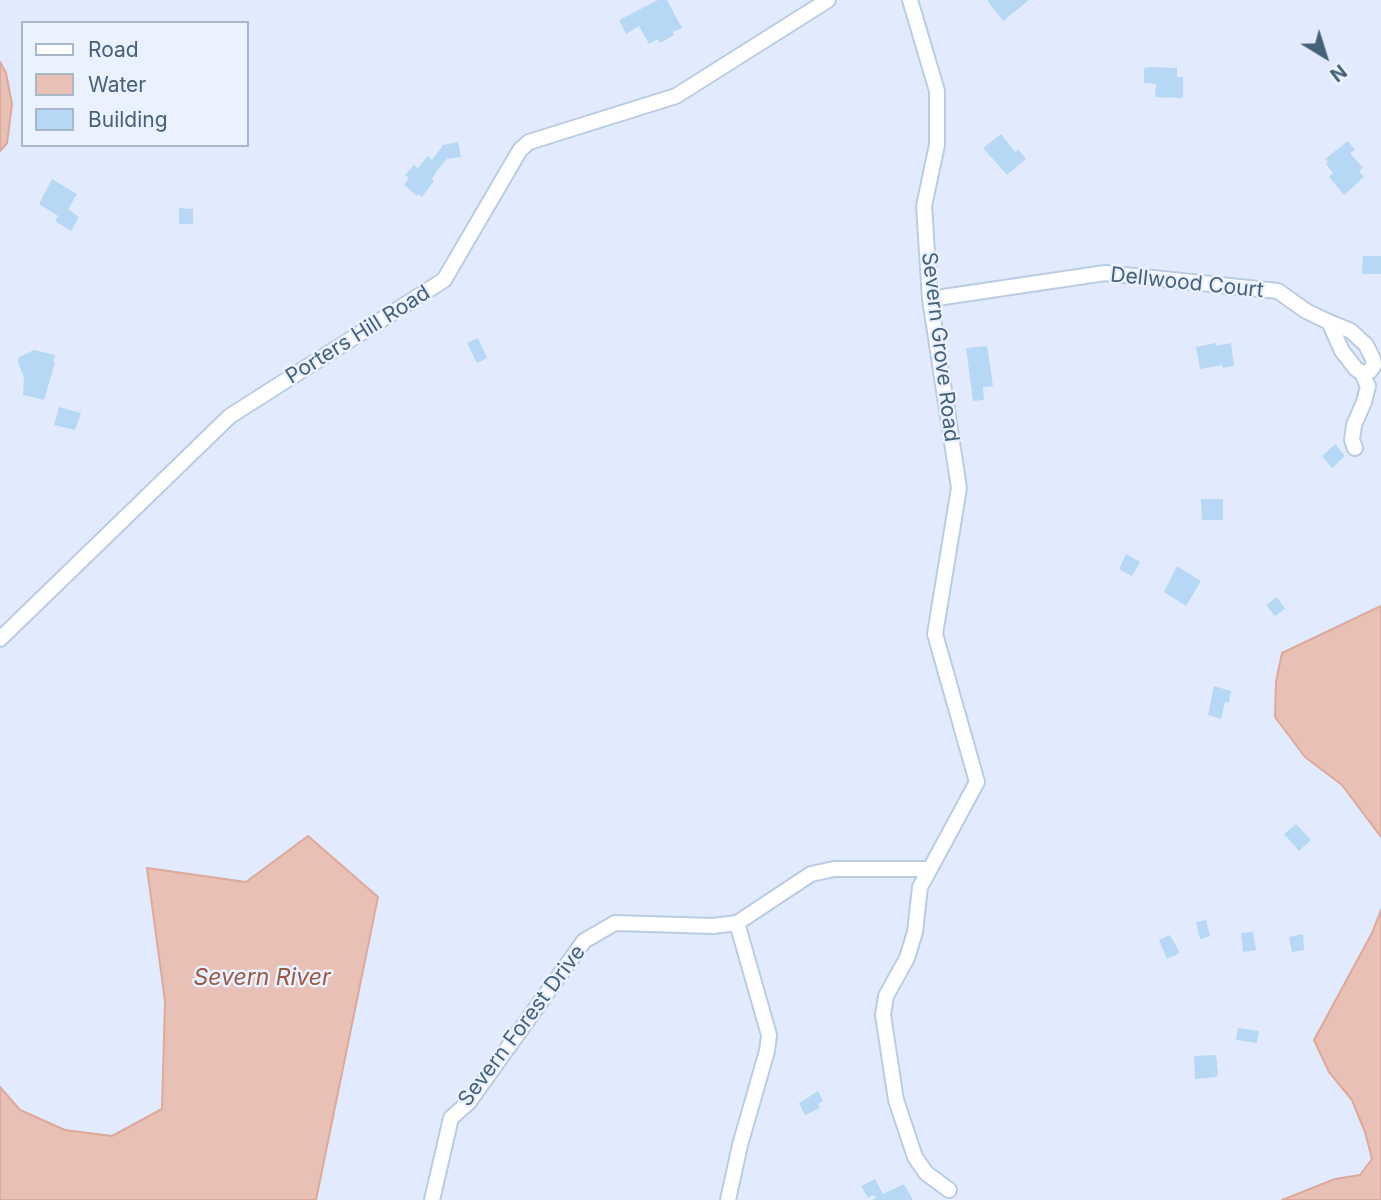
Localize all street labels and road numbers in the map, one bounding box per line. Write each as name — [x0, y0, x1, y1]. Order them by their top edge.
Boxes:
street label: Severn Grove Road — [916, 251, 964, 443]
street label: Dellwood Court — [1109, 262, 1265, 304]
street label: Porters Hill Road — [281, 281, 435, 389]
street label: Severn Forest Drive — [453, 940, 591, 1112]

